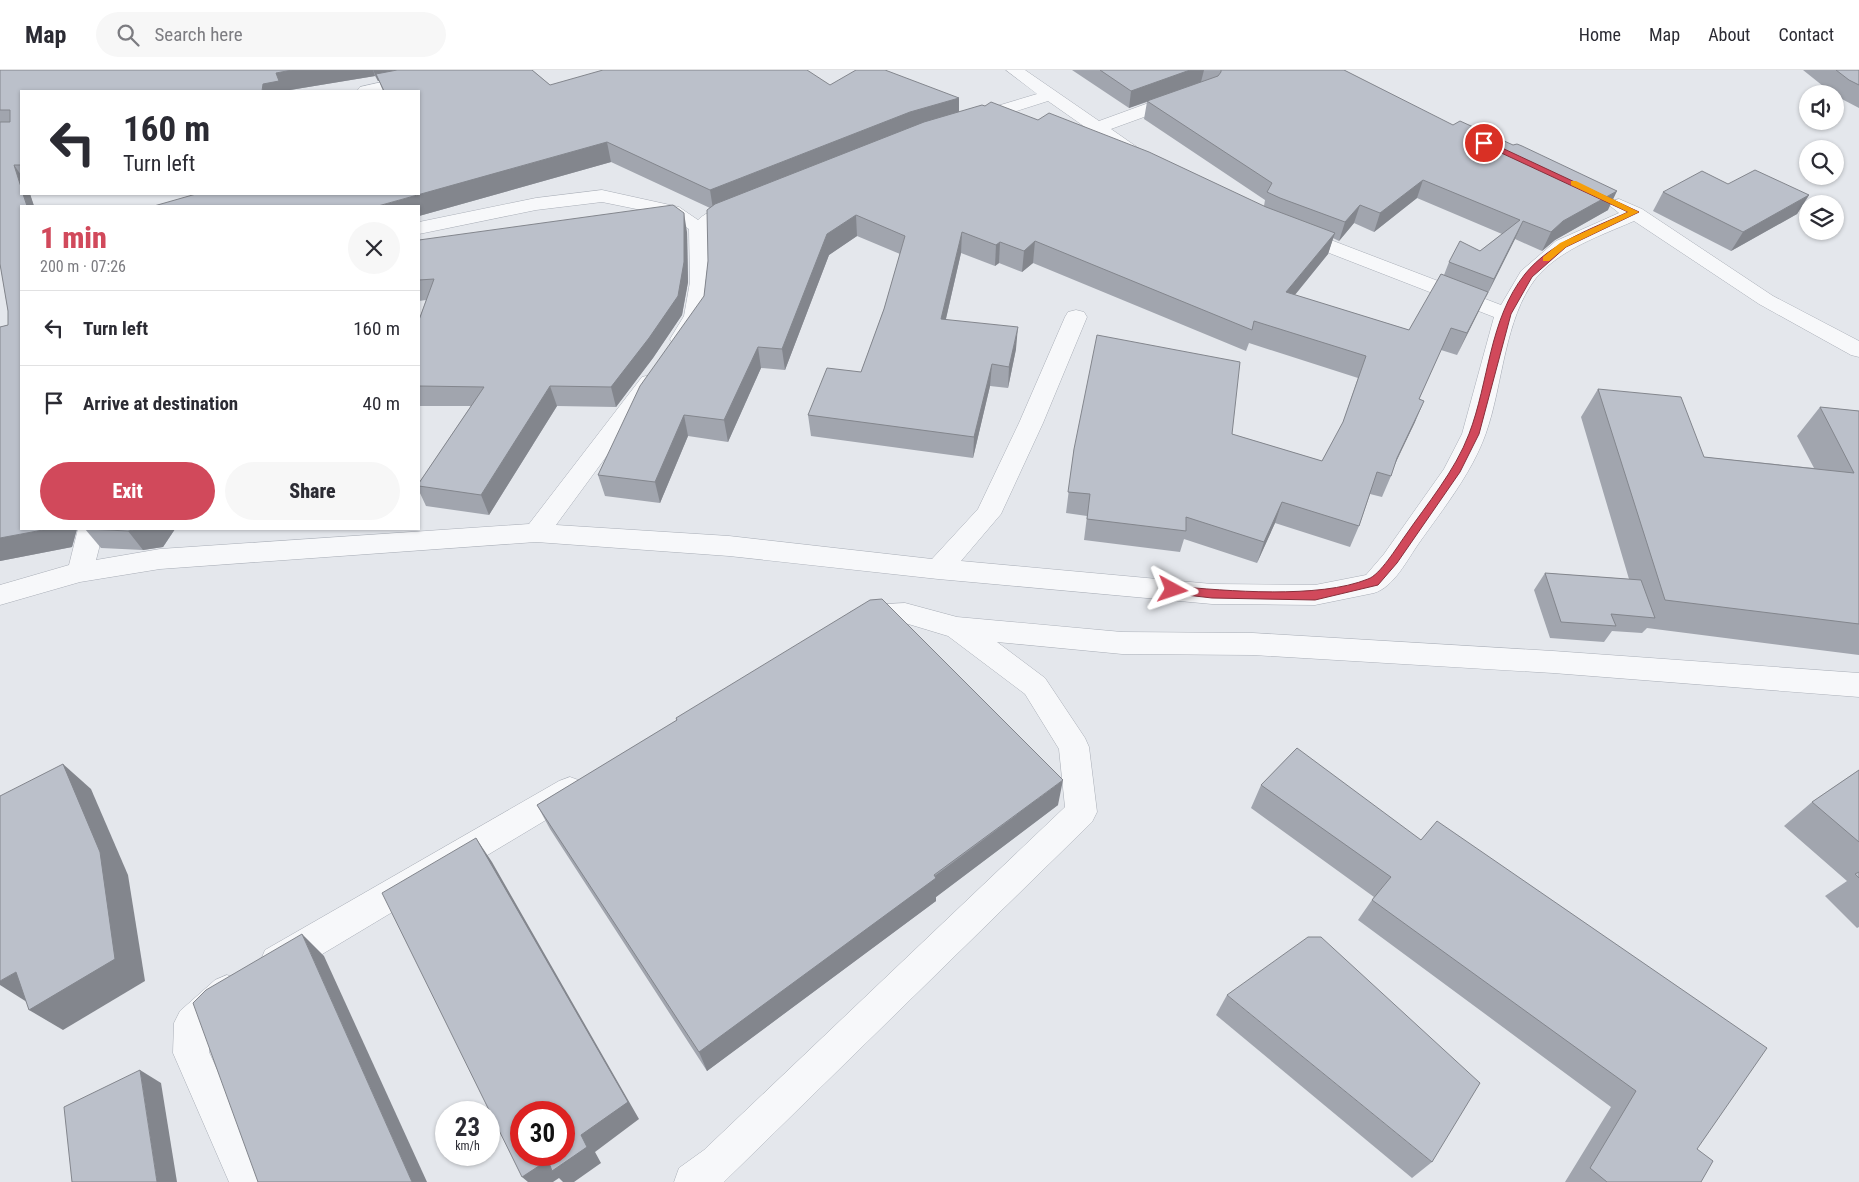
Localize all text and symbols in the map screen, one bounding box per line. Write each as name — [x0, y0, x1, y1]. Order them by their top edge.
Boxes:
search box — [96, 12, 446, 57]
text: Map — [25, 21, 66, 49]
icon: search — [114, 21, 142, 49]
text: Search here — [154, 23, 243, 46]
text: Home — [1579, 24, 1621, 45]
text: Map — [1649, 24, 1680, 45]
text: About — [1708, 24, 1750, 45]
text: Contact — [1778, 24, 1834, 45]
map controls — [1799, 85, 1844, 240]
button: sound — [1799, 85, 1844, 130]
text: 160 m — [123, 109, 210, 150]
icon: left — [40, 110, 105, 175]
pin — [1463, 122, 1505, 164]
icon: arrive — [1470, 129, 1498, 157]
button: search — [1799, 140, 1844, 185]
text: Turn left — [123, 151, 195, 176]
button: layers — [1799, 195, 1844, 240]
text: 1 min — [40, 220, 107, 255]
button: close — [348, 222, 400, 274]
text: 200 m · 07:26 — [40, 257, 126, 276]
icon: left — [40, 314, 68, 342]
text: Turn left — [83, 317, 148, 340]
text: 160 m — [353, 317, 400, 340]
icon: arrive — [40, 389, 68, 417]
text: Arrive at destination — [83, 392, 238, 415]
text: 40 m — [363, 392, 400, 415]
button: Exit — [40, 462, 215, 520]
button: Share — [225, 462, 400, 520]
position arrow — [1146, 563, 1198, 615]
speed limit sign: 30 — [510, 1101, 575, 1166]
text: 23 — [455, 1113, 480, 1142]
text: km/h — [455, 1139, 480, 1153]

